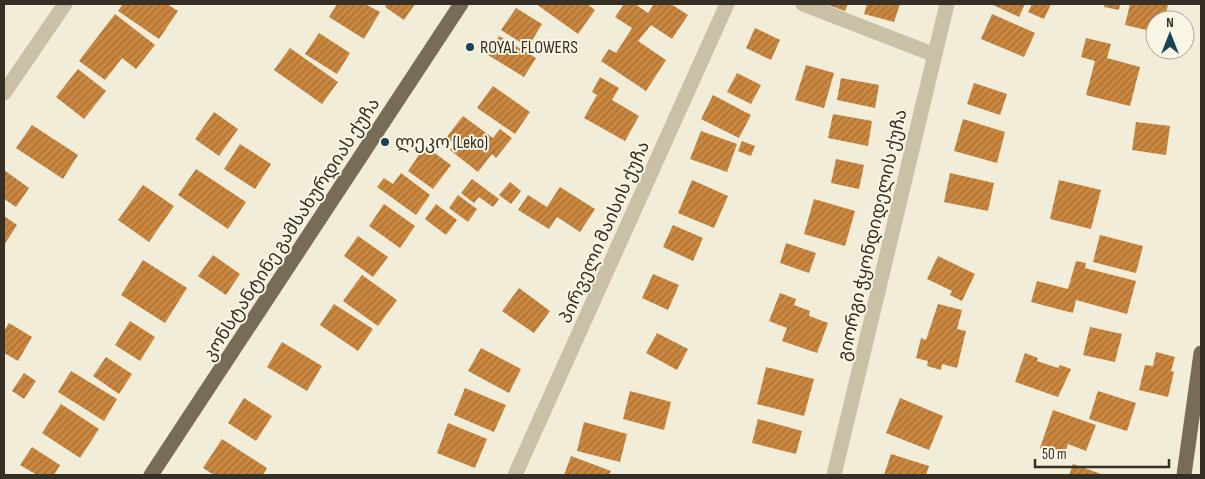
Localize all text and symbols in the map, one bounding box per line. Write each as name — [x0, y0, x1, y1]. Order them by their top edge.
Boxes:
north arrow — [1145, 10, 1195, 60]
text: N — [1166, 14, 1174, 31]
place label: ROYAL FLOWERS — [480, 37, 578, 58]
marker: ROYAL FLOWERS — [464, 41, 476, 53]
street label: კონსტანტინე გამსახურდიას ქუჩა — [198, 94, 384, 365]
street label: გიორგი ჭყონდიდელის ქუჩა — [833, 107, 912, 363]
place label: ლეკო (Leko) — [395, 132, 488, 153]
marker: ლეკო (Leko) — [379, 136, 391, 148]
street label: პირველი მაისის ქუჩა — [555, 138, 654, 326]
scale bar — [1035, 436, 1169, 468]
text: 50 m — [1042, 445, 1067, 464]

